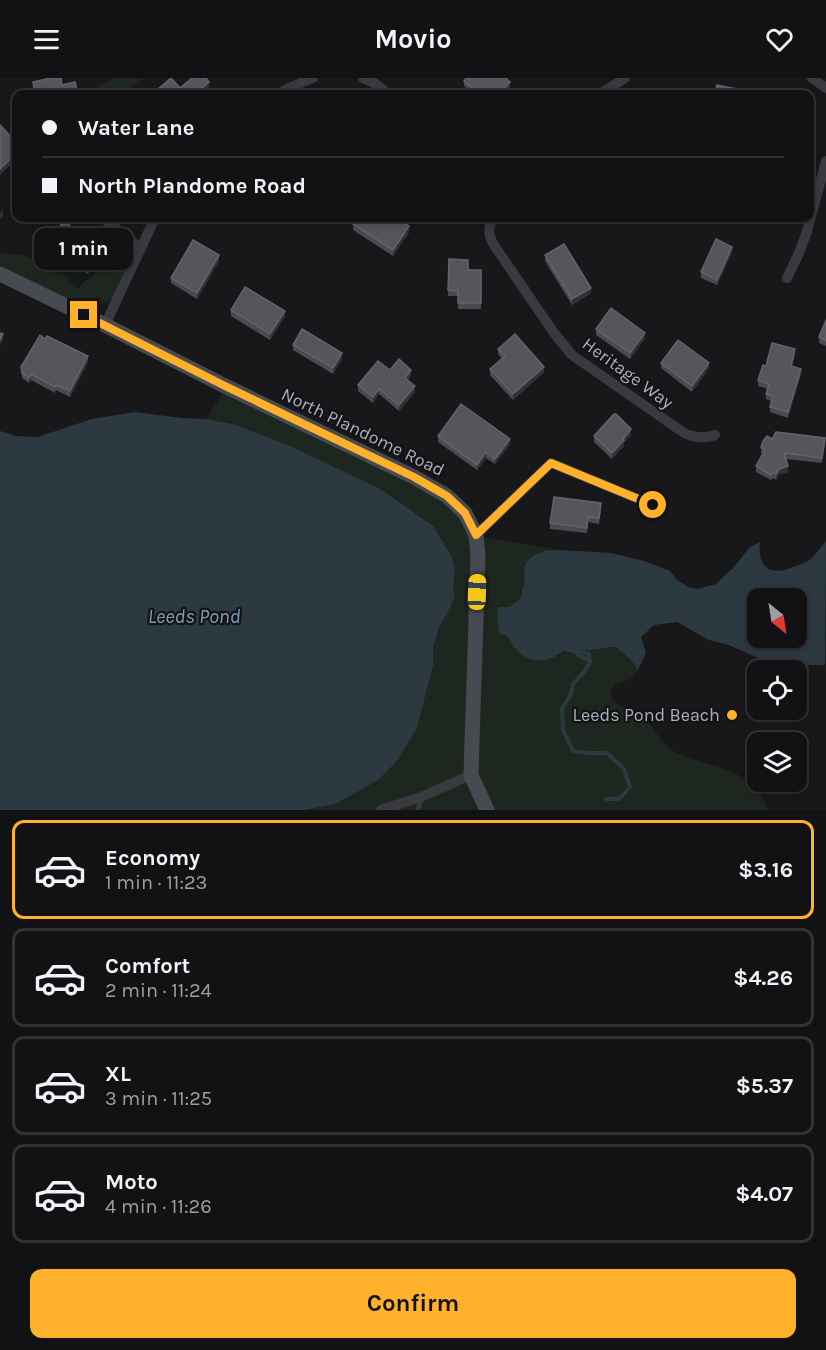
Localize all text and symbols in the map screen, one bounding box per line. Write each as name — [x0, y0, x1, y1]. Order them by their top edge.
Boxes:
icon: menu — [30, 23, 63, 56]
text: Movio — [374, 23, 452, 55]
icon: heart — [763, 23, 796, 56]
text: Water Lane — [78, 115, 194, 141]
text: North Plandome Road — [78, 173, 306, 199]
callout: 1 min — [34, 228, 134, 270]
text: 1 min — [58, 237, 109, 260]
route end — [70, 301, 97, 328]
street label: Heritage Way — [578, 333, 678, 414]
street label: North Plandome Road — [278, 383, 448, 481]
route start — [639, 491, 666, 518]
car — [467, 574, 487, 610]
north arrow — [747, 588, 807, 648]
map controls — [747, 588, 807, 792]
water label: Leeds Pond — [148, 605, 241, 628]
button: locate — [747, 660, 807, 720]
place label: Leeds Pond Beach — [573, 704, 720, 726]
marker: Leeds Pond Beach — [725, 708, 739, 722]
button: layers — [747, 732, 807, 792]
icon: car — [33, 843, 87, 897]
text: Economy — [105, 845, 200, 871]
text: $3.16 — [738, 857, 793, 883]
text: 1 min · 11:23 — [105, 871, 207, 894]
icon: car — [33, 951, 87, 1005]
text: Comfort — [105, 953, 190, 979]
text: $4.26 — [733, 965, 793, 991]
text: 2 min · 11:24 — [105, 979, 212, 1002]
icon: car — [33, 1059, 87, 1113]
text: XL — [105, 1061, 131, 1087]
text: $5.37 — [736, 1073, 793, 1099]
text: 3 min · 11:25 — [105, 1087, 212, 1110]
icon: car — [33, 1167, 87, 1221]
text: Moto — [105, 1169, 158, 1195]
text: $4.07 — [735, 1181, 793, 1207]
text: 4 min · 11:26 — [105, 1195, 212, 1218]
button: Confirm — [30, 1269, 796, 1338]

